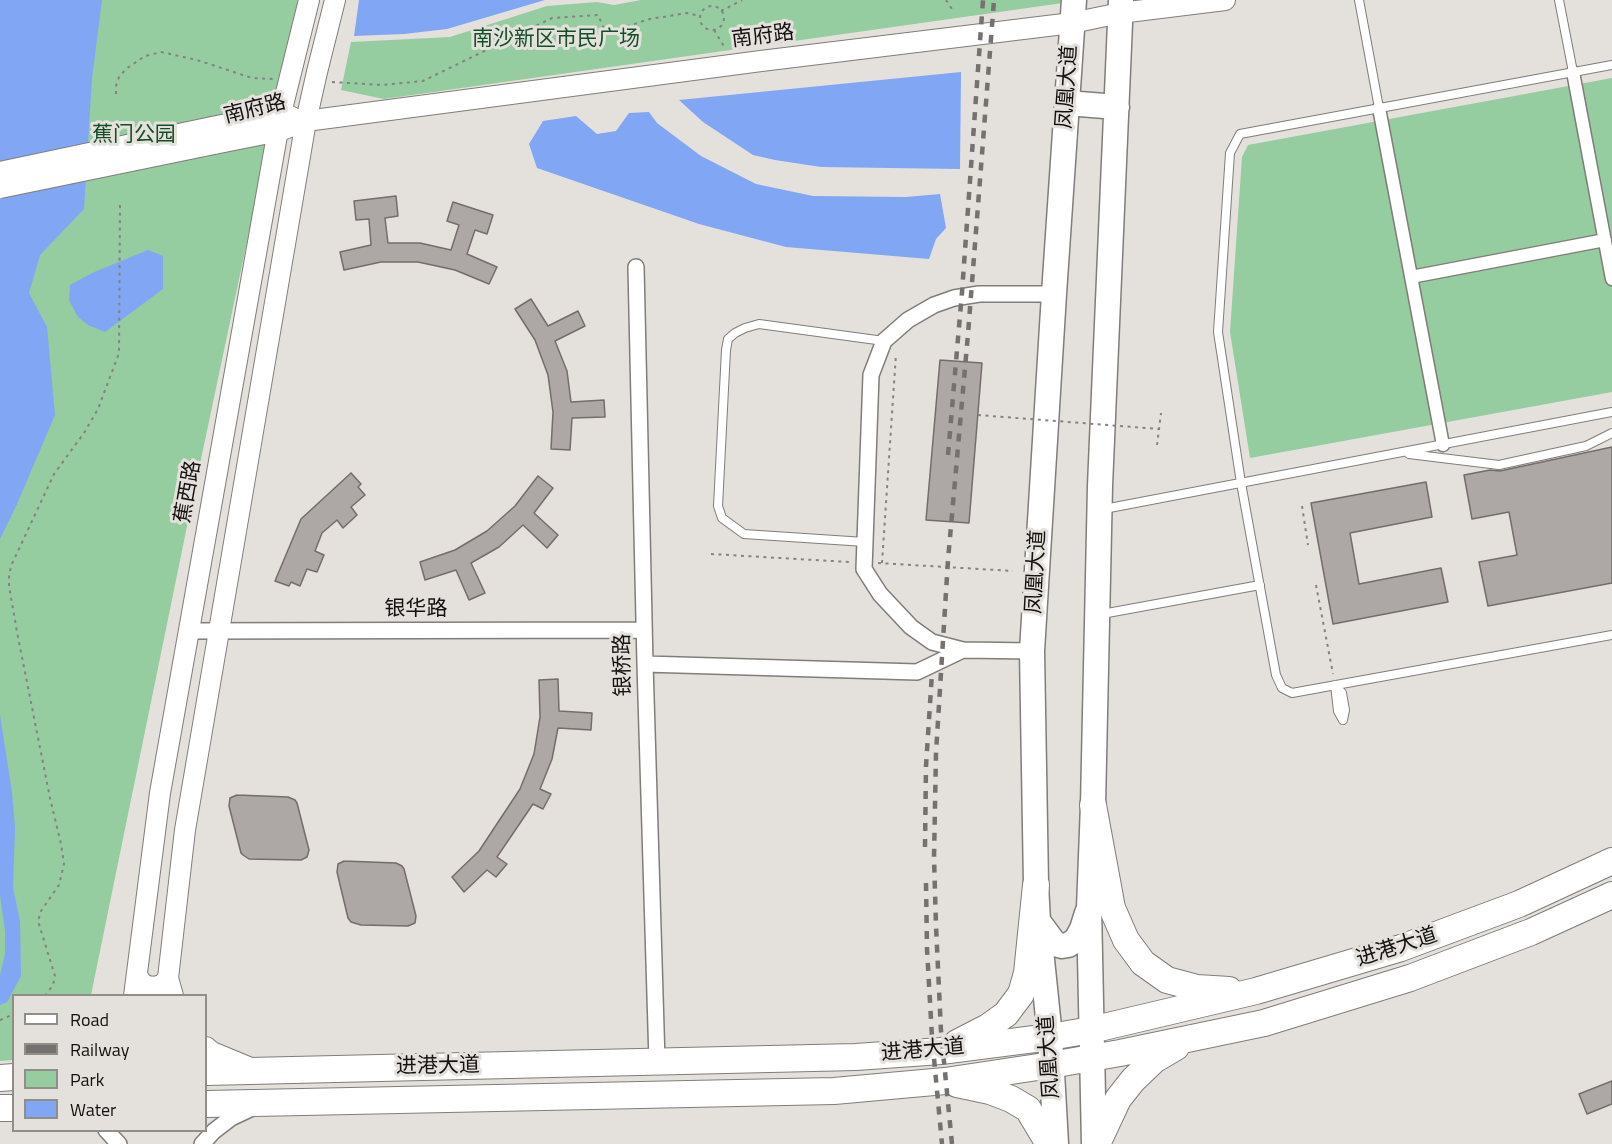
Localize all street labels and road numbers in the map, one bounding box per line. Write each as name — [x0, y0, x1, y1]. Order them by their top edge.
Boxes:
street label: 南府路 — [730, 21, 796, 53]
street label: 凤凰大道 — [1053, 44, 1083, 130]
street label: 南府路 — [221, 90, 289, 130]
street label: 蕉西路 — [171, 459, 207, 525]
street label: 凤凰大道 — [1022, 529, 1052, 615]
street label: 银华路 — [385, 597, 447, 623]
street label: 银桥路 — [611, 633, 637, 697]
street label: 进港大道 — [1353, 923, 1441, 973]
street label: 凤凰大道 — [1035, 1014, 1065, 1100]
street label: 进港大道 — [880, 1035, 966, 1067]
street label: 进港大道 — [396, 1054, 480, 1080]

